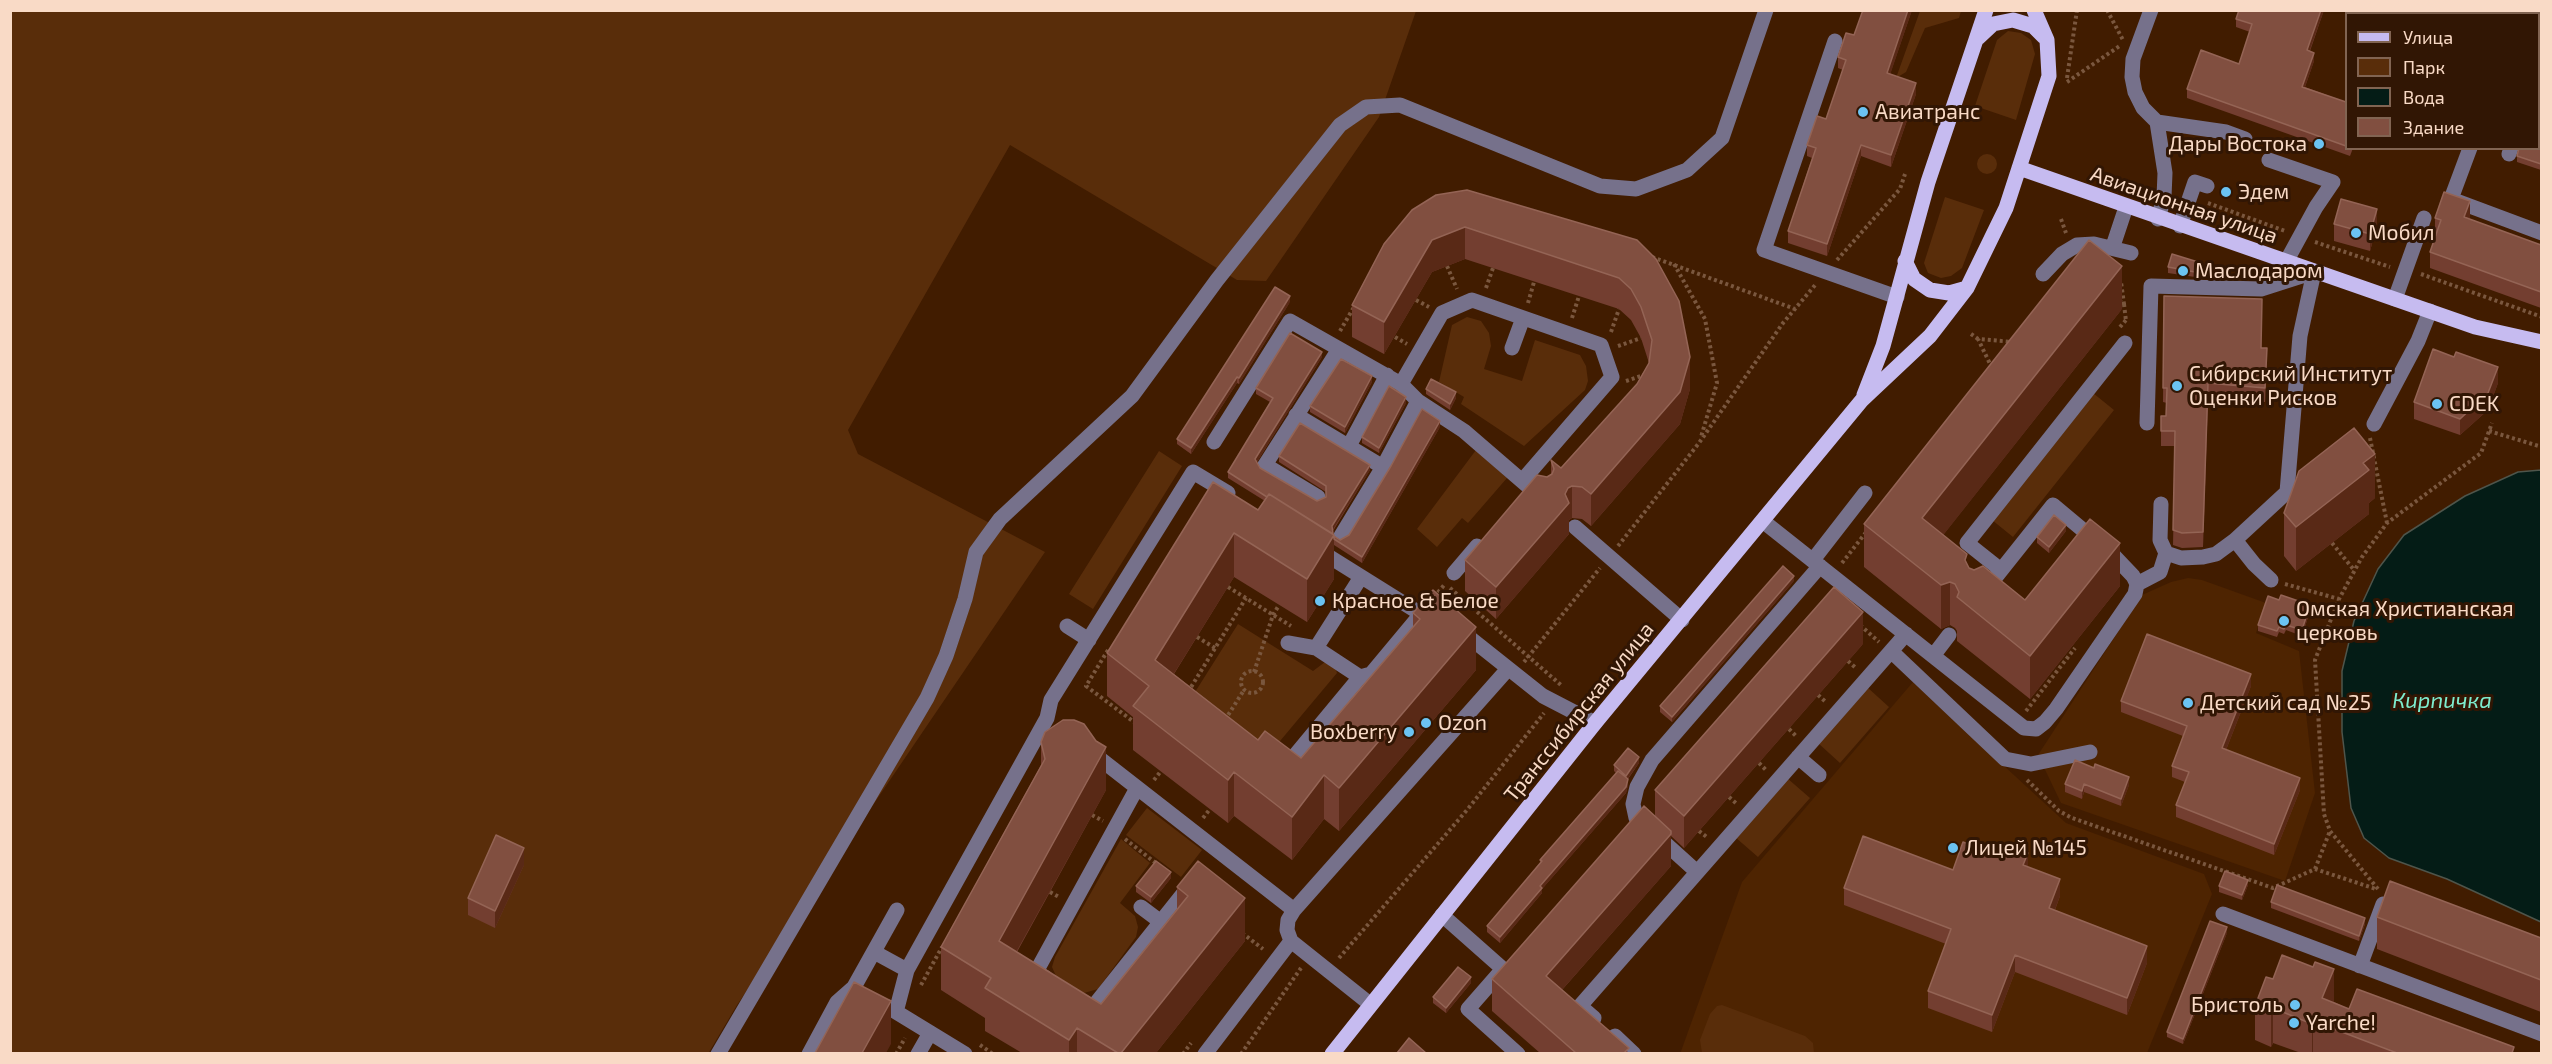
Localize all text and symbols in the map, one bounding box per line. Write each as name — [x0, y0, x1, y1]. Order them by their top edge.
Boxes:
legend — [2345, 12, 2540, 150]
text: Улица — [2403, 26, 2453, 48]
text: Парк — [2403, 56, 2445, 78]
text: Вода — [2403, 86, 2445, 108]
place label: Авиатранс — [1875, 99, 1980, 125]
marker: Авиатранс — [1856, 105, 1870, 119]
text: Здание — [2403, 116, 2464, 138]
place label: Дары Востока — [2168, 131, 2307, 157]
marker: Дары Востока — [2312, 137, 2326, 151]
street label: Авиационная улица — [2087, 161, 2281, 249]
place label: Эдем — [2238, 179, 2289, 205]
marker: Эдем — [2219, 185, 2233, 199]
place label: Мобил — [2368, 220, 2435, 246]
marker: Мобил — [2349, 226, 2363, 240]
place label: Маслодаром — [2195, 258, 2323, 284]
marker: Маслодаром — [2176, 264, 2190, 278]
place label: Сибирский Институт Оценки Рисков — [2189, 361, 2392, 411]
marker: Сибирский Институт Оценки Рисков — [2170, 379, 2184, 393]
place label: CDEK — [2449, 391, 2499, 417]
marker: CDEK — [2430, 397, 2444, 411]
place label: Красное & Белое — [1332, 588, 1499, 614]
marker: Красное & Белое — [1313, 594, 1327, 608]
place label: Омская Христианская церковь — [2296, 596, 2514, 646]
marker: Омская Христианская церковь — [2277, 614, 2291, 628]
street label: Транссибирская улица — [1499, 617, 1659, 807]
water label: Кирпичка — [2392, 688, 2492, 714]
place label: Детский сад №25 — [2200, 690, 2371, 716]
marker: Детский сад №25 — [2181, 696, 2195, 710]
place label: Ozon — [1438, 710, 1487, 736]
marker: Ozon — [1419, 716, 1433, 730]
place label: Boxberry — [1310, 719, 1397, 745]
marker: Boxberry — [1402, 725, 1416, 739]
place label: Лицей №145 — [1965, 835, 2087, 861]
marker: Лицей №145 — [1946, 841, 1960, 855]
place label: Бристоль — [2191, 992, 2283, 1018]
marker: Бристоль — [2288, 998, 2302, 1012]
place label: Yarche! — [2306, 1010, 2376, 1036]
marker: Yarche! — [2287, 1016, 2301, 1030]

